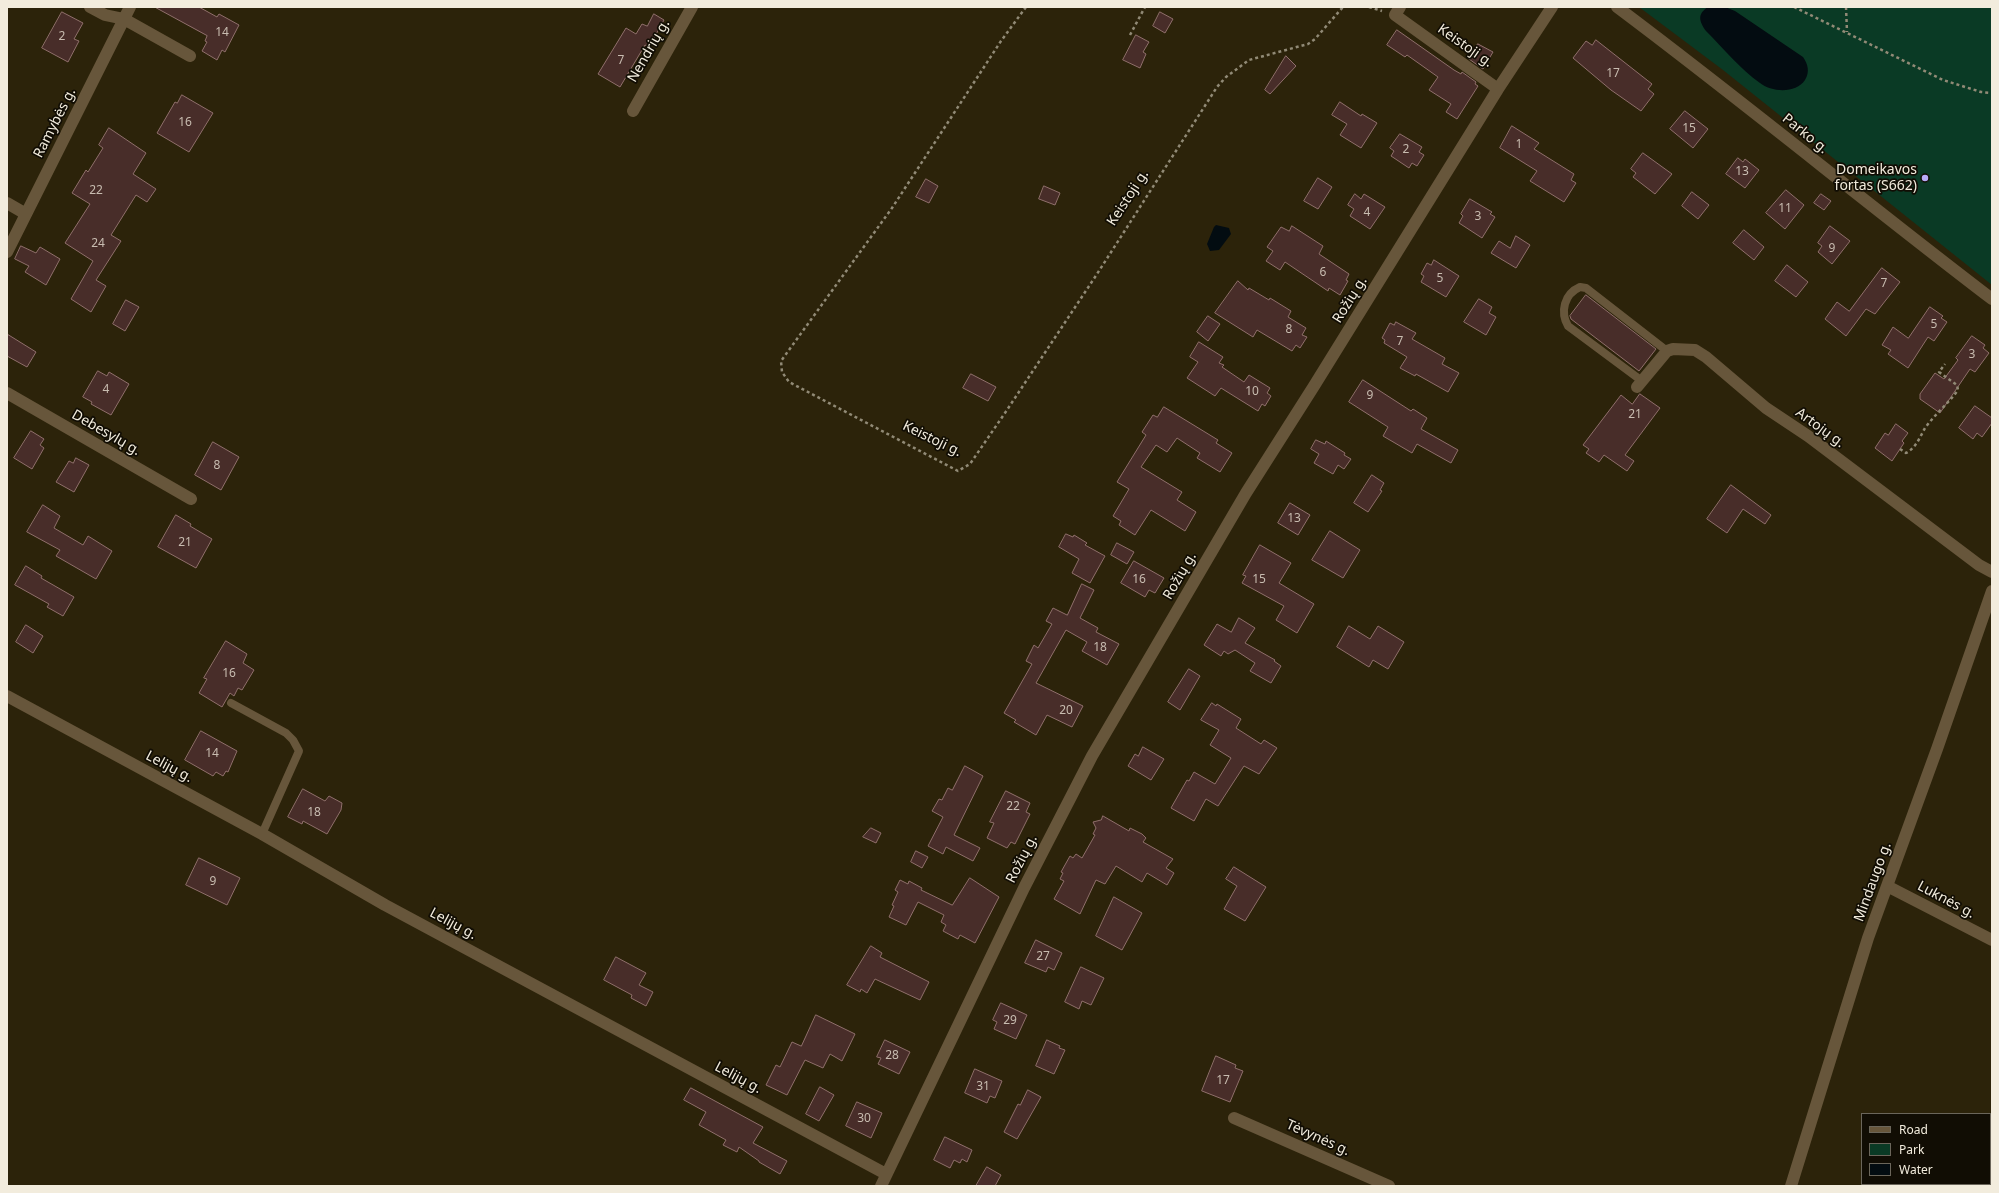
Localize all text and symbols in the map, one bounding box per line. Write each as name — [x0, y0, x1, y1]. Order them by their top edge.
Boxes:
street label: Nendrių g. — [624, 17, 674, 85]
street label: Keistoji g. — [1434, 21, 1496, 71]
house number: 14 — [215, 26, 229, 40]
house number: 2 — [59, 30, 65, 44]
house number: 7 — [618, 54, 624, 68]
house number: 17 — [1606, 67, 1620, 81]
street label: Ramybės g. — [30, 85, 80, 161]
street label: Parko g. — [1779, 110, 1831, 158]
house number: 16 — [178, 116, 192, 130]
house number: 15 — [1682, 122, 1696, 136]
house number: 1 — [1516, 138, 1522, 152]
house number: 2 — [1403, 143, 1409, 157]
place label: Domeikavos fortas (S662) — [1835, 162, 1917, 194]
house number: 13 — [1735, 165, 1749, 179]
street label: Keistoji g. — [1104, 167, 1152, 229]
marker: Domeikavos fortas (S662) — [1920, 173, 1930, 183]
house number: 22 — [89, 184, 103, 198]
house number: 11 — [1778, 202, 1792, 216]
house number: 4 — [1364, 206, 1370, 220]
house number: 3 — [1475, 210, 1481, 224]
house number: 24 — [91, 237, 105, 251]
house number: 9 — [1829, 242, 1835, 256]
house number: 6 — [1320, 266, 1326, 280]
house number: 5 — [1437, 272, 1443, 286]
street label: Rožių g. — [1329, 274, 1371, 326]
house number: 7 — [1881, 277, 1887, 291]
house number: 5 — [1931, 318, 1937, 332]
house number: 8 — [1286, 323, 1292, 337]
house number: 7 — [1397, 335, 1403, 349]
house number: 3 — [1969, 348, 1975, 362]
house number: 4 — [103, 383, 109, 397]
house number: 10 — [1245, 385, 1259, 399]
house number: 9 — [1367, 389, 1373, 403]
street label: Artojų g. — [1792, 405, 1848, 451]
street label: Debesylų g. — [69, 407, 143, 459]
house number: 21 — [1628, 408, 1642, 422]
street label: Keistoji g. — [900, 418, 964, 460]
house number: 8 — [214, 459, 220, 473]
house number: 13 — [1287, 512, 1301, 526]
house number: 21 — [178, 536, 192, 550]
street label: Rožių g. — [1160, 549, 1200, 603]
house number: 16 — [1132, 573, 1146, 587]
house number: 15 — [1252, 573, 1266, 587]
house number: 18 — [1093, 641, 1107, 655]
house number: 16 — [222, 667, 236, 681]
house number: 20 — [1059, 704, 1073, 718]
house number: 14 — [205, 747, 219, 761]
street label: Lelijų g. — [143, 748, 195, 786]
house number: 22 — [1006, 800, 1020, 814]
house number: 18 — [307, 806, 321, 820]
street label: Rožių g. — [1003, 832, 1041, 886]
street label: Mindaugo g. — [1851, 840, 1895, 924]
house number: 9 — [210, 875, 216, 889]
street label: Luknės g. — [1914, 878, 1978, 922]
street label: Lelijų g. — [427, 905, 479, 943]
house number: 27 — [1036, 950, 1050, 964]
house number: 29 — [1003, 1014, 1017, 1028]
house number: 28 — [885, 1049, 899, 1063]
street label: Lelijų g. — [712, 1059, 764, 1097]
house number: 17 — [1216, 1074, 1230, 1088]
house number: 31 — [976, 1080, 990, 1094]
house number: 30 — [857, 1112, 871, 1126]
legend — [1861, 1113, 1991, 1185]
street label: Tėvynės g. — [1284, 1117, 1352, 1159]
text: Road — [1899, 1121, 1928, 1138]
text: Park — [1899, 1141, 1924, 1158]
text: Water — [1899, 1161, 1933, 1178]

